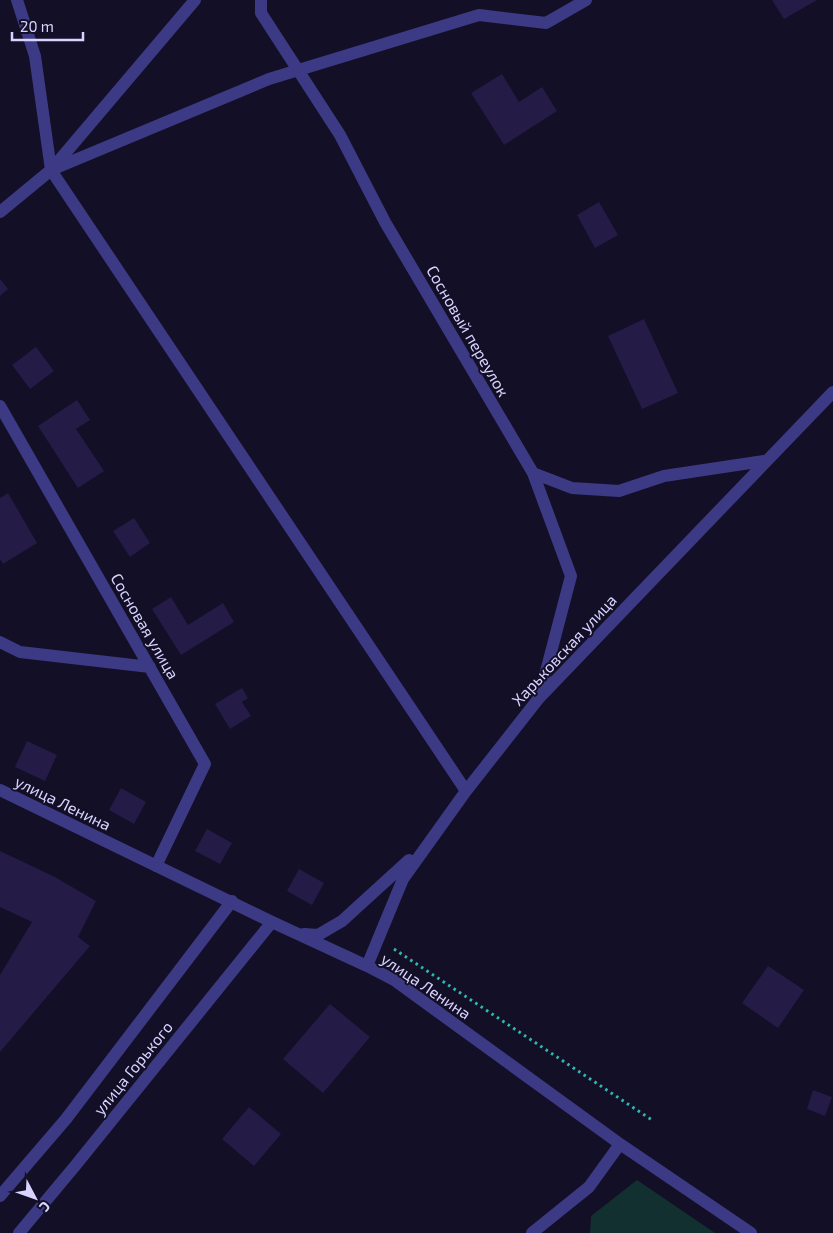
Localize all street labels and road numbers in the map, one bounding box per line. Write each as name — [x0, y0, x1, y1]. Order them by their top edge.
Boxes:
street label: Сосновый переулок — [422, 262, 514, 401]
street label: Сосновая улица — [107, 569, 183, 683]
street label: Харьковская улица — [507, 590, 621, 710]
street label: улица Ленина — [12, 771, 114, 835]
street label: улица Ленина — [377, 949, 475, 1023]
street label: улица Горького — [89, 1017, 177, 1119]

